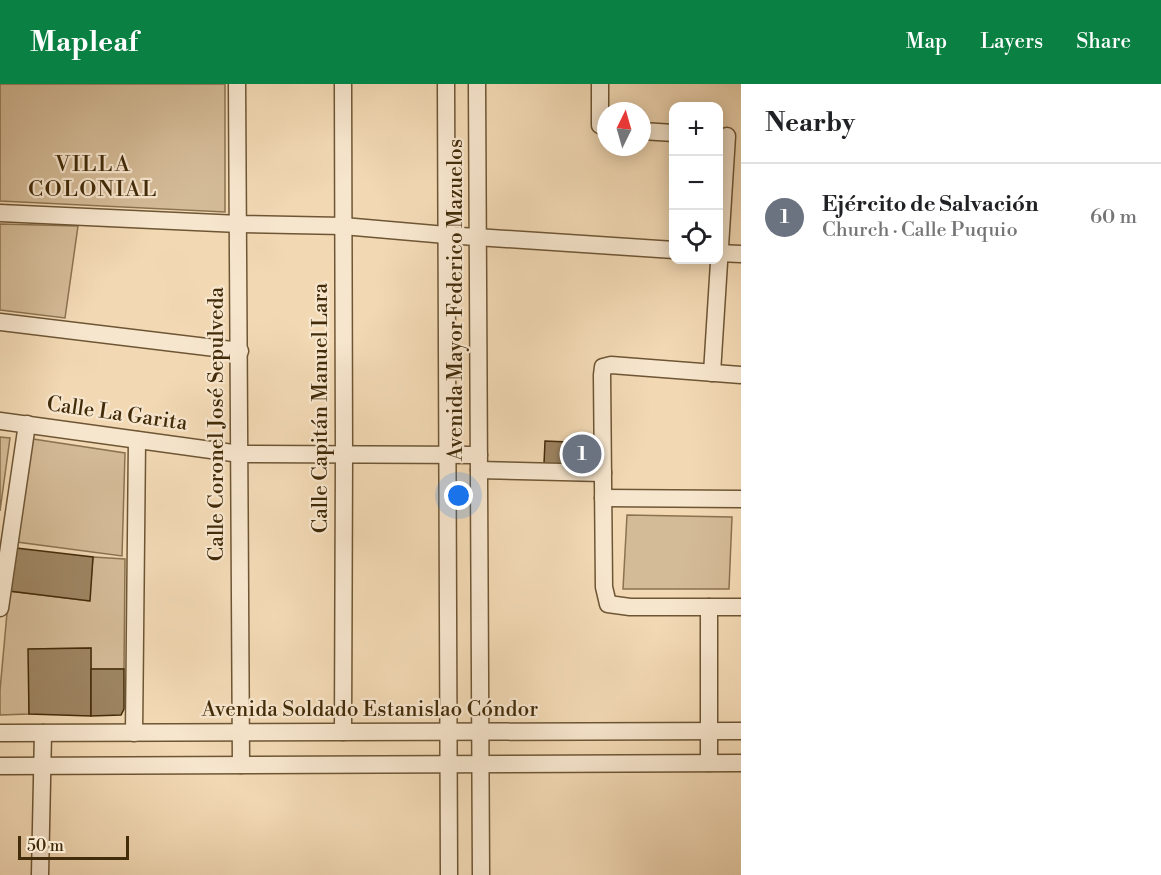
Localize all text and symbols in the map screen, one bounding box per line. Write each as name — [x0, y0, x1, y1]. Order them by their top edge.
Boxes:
text: Mapleaf — [30, 25, 138, 60]
text: Map — [906, 29, 947, 55]
text: Layers — [980, 29, 1043, 55]
text: Share — [1076, 29, 1131, 55]
north arrow — [597, 102, 651, 156]
map controls — [669, 102, 723, 264]
button: + — [669, 102, 723, 156]
text: Nearby — [765, 107, 855, 139]
street label: Avenida Mayor Federico Mazuelos — [443, 139, 469, 462]
district label: VILLA COLONIAL — [28, 151, 158, 203]
button: − — [669, 156, 723, 210]
text: Ejército de Salvación — [822, 191, 1039, 218]
text: 1 — [780, 205, 789, 230]
text: 60 m — [1090, 205, 1137, 230]
button: locate — [669, 210, 723, 264]
text: Church · Calle Puquio — [822, 218, 1018, 243]
street label: Calle Capitán Manuel Lara — [308, 282, 334, 533]
street label: Calle Coronel José Sepulveda — [204, 286, 230, 561]
street label: Calle La Garita — [45, 391, 189, 437]
pin: 1 — [562, 432, 602, 476]
your location — [444, 481, 473, 510]
street label: Avenida Soldado Estanislao Cóndor — [201, 697, 538, 723]
scale bar — [18, 833, 129, 860]
text: 50 m — [27, 836, 64, 856]

